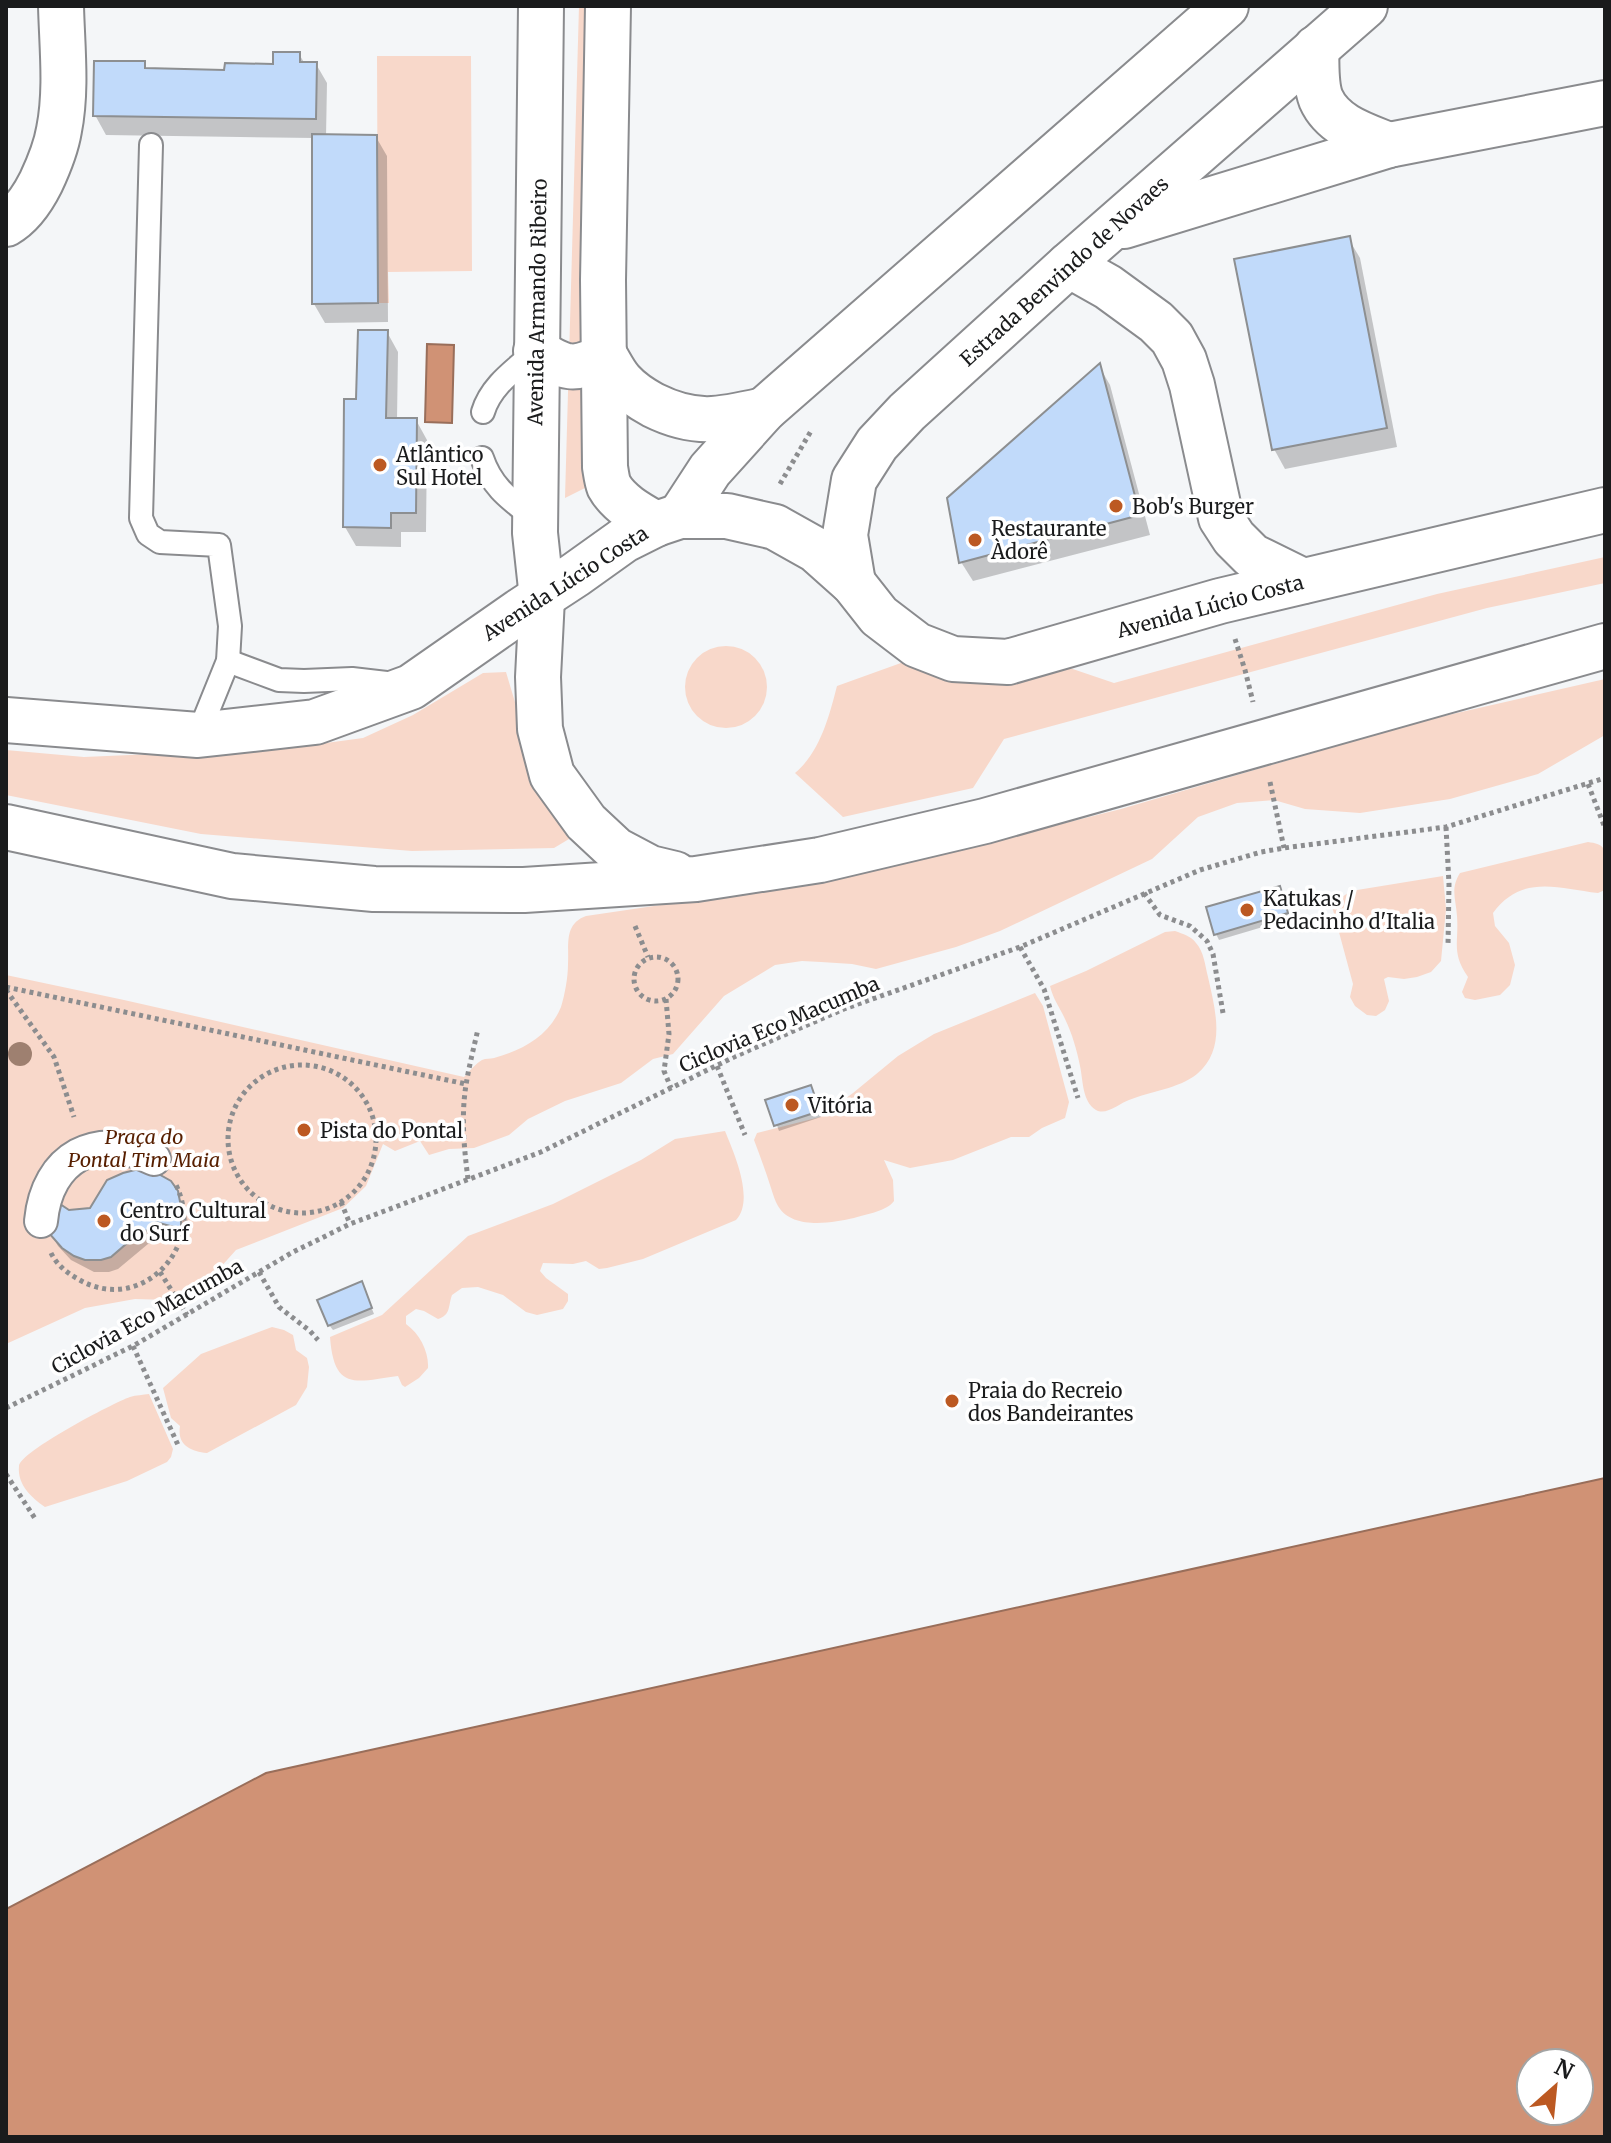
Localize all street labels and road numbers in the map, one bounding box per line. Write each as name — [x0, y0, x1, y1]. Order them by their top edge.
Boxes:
street label: Estrada Benvindo de Novaes — [955, 171, 1173, 371]
street label: Avenida Armando Ribeiro — [522, 178, 552, 427]
street label: Avenida Lúcio Costa — [477, 520, 653, 646]
street label: Avenida Lúcio Costa — [1113, 569, 1306, 643]
street label: Ciclovia Eco Macumba — [675, 970, 883, 1078]
street label: Ciclovia Eco Macumba — [47, 1253, 247, 1379]

